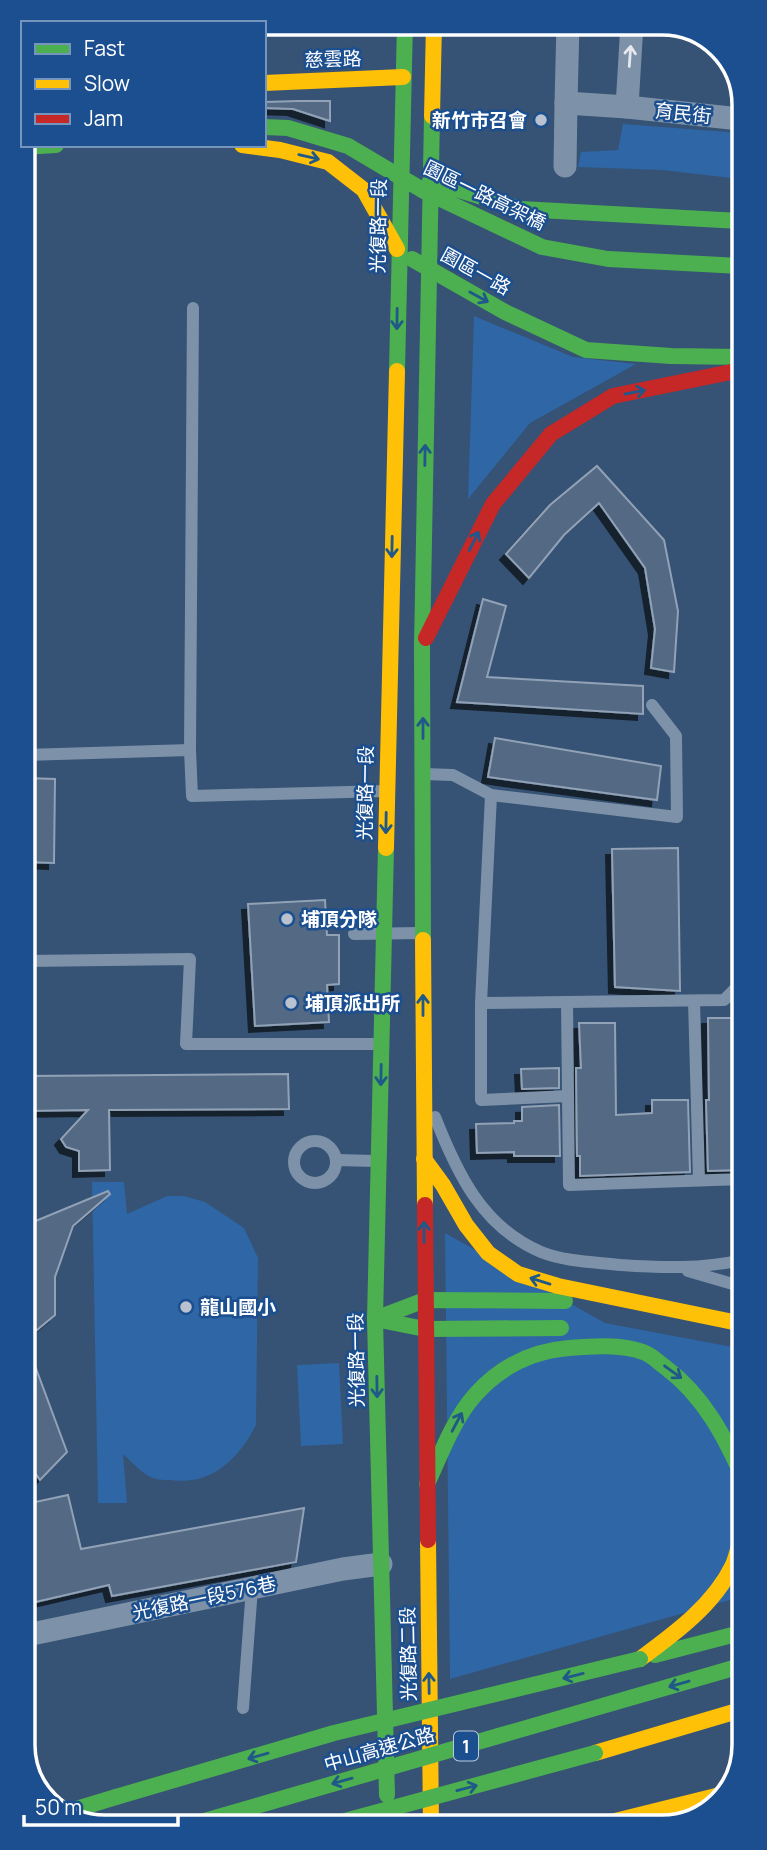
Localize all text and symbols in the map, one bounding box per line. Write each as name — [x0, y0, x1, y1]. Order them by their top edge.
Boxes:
legend — [21, 21, 266, 147]
text: Fast — [84, 34, 125, 62]
street label: 慈雲路 — [304, 45, 362, 73]
one-way arrow — [624, 45, 637, 68]
text: Slow — [84, 69, 130, 97]
street label: 育民街 — [653, 97, 713, 129]
text: Jam — [84, 104, 123, 132]
place label: 新竹市召會 — [432, 107, 527, 133]
marker: 新竹市召會 — [533, 112, 549, 128]
one-way arrow — [297, 151, 320, 164]
street label: 園區一路高架橋 — [420, 154, 550, 236]
street label: 光復路一段 — [364, 178, 392, 274]
street label: 園區一路 — [436, 241, 516, 301]
one-way arrow — [468, 290, 488, 304]
one-way arrow — [390, 308, 403, 331]
one-way arrow — [623, 385, 646, 398]
one-way arrow — [419, 444, 432, 467]
one-way arrow — [468, 531, 482, 552]
one-way arrow — [385, 535, 399, 558]
one-way arrow — [416, 717, 429, 740]
street label: 光復路一段 — [351, 745, 379, 841]
one-way arrow — [379, 811, 393, 834]
place label: 埔頂分隊 — [301, 906, 377, 932]
marker: 埔頂分隊 — [279, 911, 295, 927]
place label: 埔頂派出所 — [305, 990, 400, 1016]
one-way arrow — [417, 993, 430, 1016]
marker: 埔頂派出所 — [283, 995, 299, 1011]
one-way arrow — [374, 1063, 388, 1086]
one-way arrow — [417, 1221, 431, 1244]
one-way arrow — [530, 1273, 552, 1286]
place label: 龍山國小 — [200, 1294, 276, 1320]
marker: 龍山國小 — [178, 1299, 194, 1315]
street label: 光復路一段 — [342, 1312, 370, 1408]
one-way arrow — [663, 1365, 682, 1379]
one-way arrow — [370, 1376, 384, 1399]
one-way arrow — [451, 1412, 464, 1433]
street label: 光復路一段576巷 — [130, 1570, 278, 1626]
street label: 光復路二段 — [394, 1606, 422, 1702]
one-way arrow — [562, 1670, 585, 1683]
one-way arrow — [422, 1672, 436, 1695]
one-way arrow — [668, 1678, 690, 1691]
street label: 中山高速公路 — [321, 1721, 437, 1777]
road number: 1 — [454, 1731, 478, 1760]
one-way arrow — [247, 1750, 269, 1763]
one-way arrow — [332, 1776, 354, 1789]
one-way arrow — [455, 1781, 478, 1794]
scale bar — [24, 1784, 178, 1828]
text: 50 m — [35, 1793, 82, 1821]

